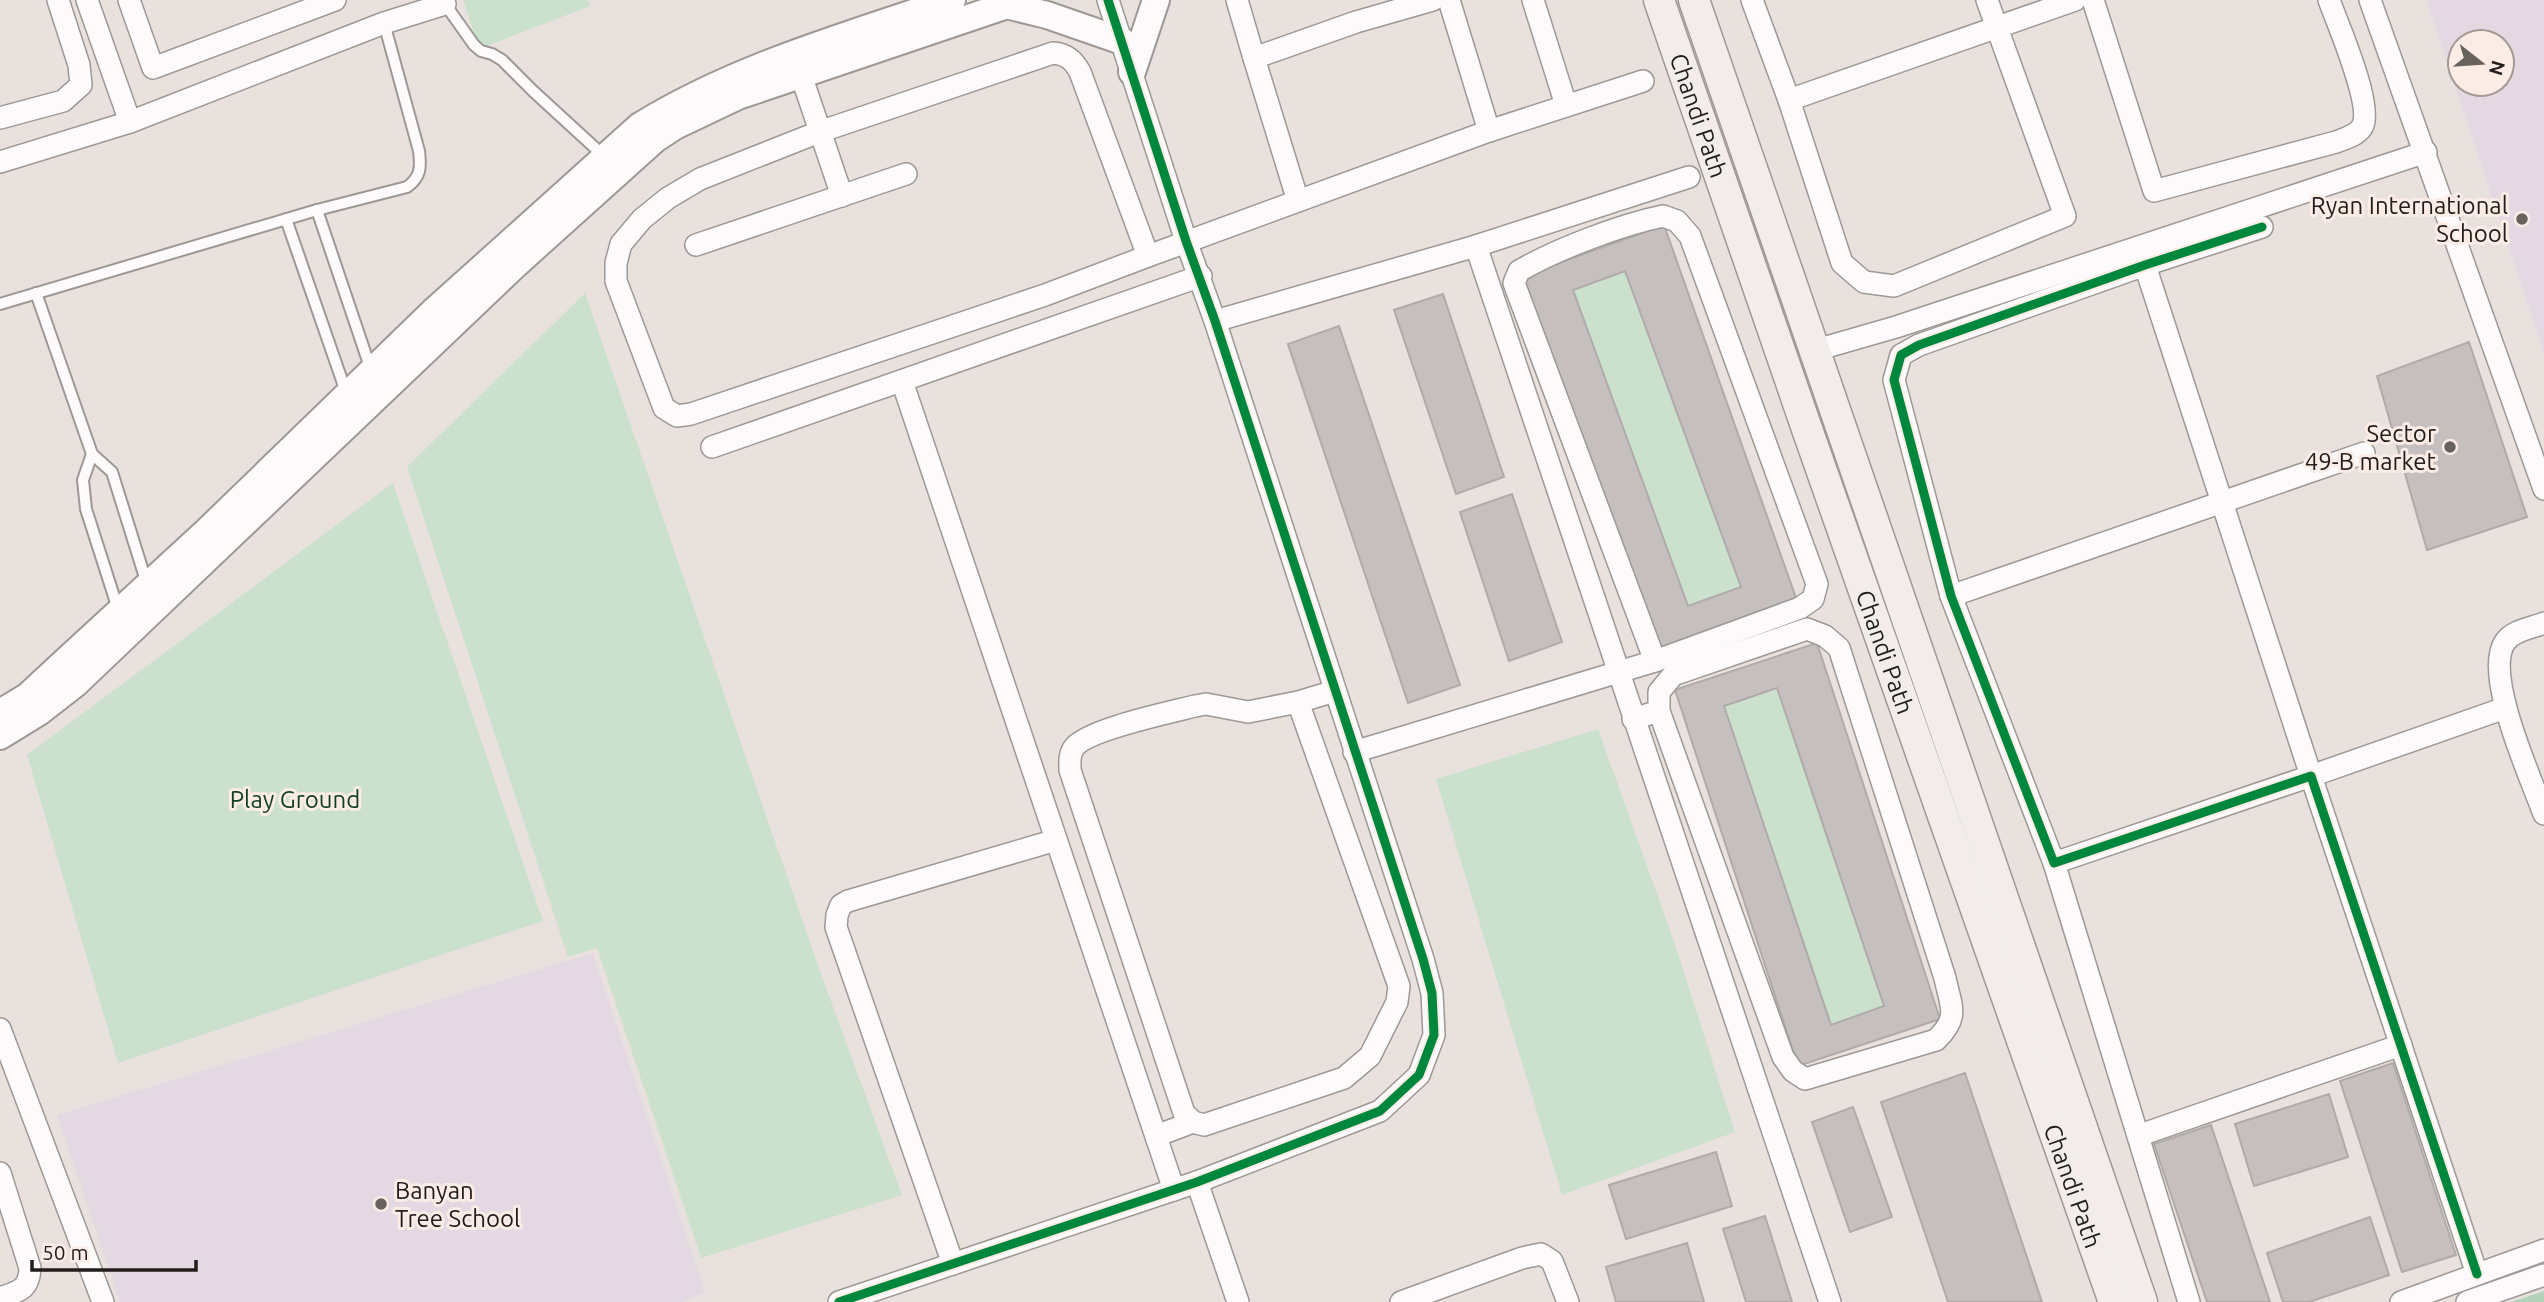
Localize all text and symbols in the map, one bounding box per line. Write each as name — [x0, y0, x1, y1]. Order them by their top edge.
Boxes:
north arrow — [2446, 28, 2516, 98]
street label: Chandi Path — [1665, 50, 1733, 181]
text: N — [2485, 58, 2510, 78]
place label: Ryan International School — [2311, 192, 2508, 247]
marker: Ryan International School — [2514, 211, 2530, 227]
place label: Sector 49-B market — [2305, 420, 2437, 475]
marker: Sector 49-B market — [2442, 439, 2458, 455]
street label: Chandi Path — [1851, 586, 1920, 717]
park label: Play Ground — [230, 786, 360, 813]
street label: Chandi Path — [2039, 1120, 2107, 1251]
place label: Banyan Tree School — [395, 1177, 520, 1232]
marker: Banyan Tree School — [373, 1196, 389, 1212]
scale bar — [32, 1228, 196, 1272]
text: 50 m — [42, 1240, 89, 1264]

